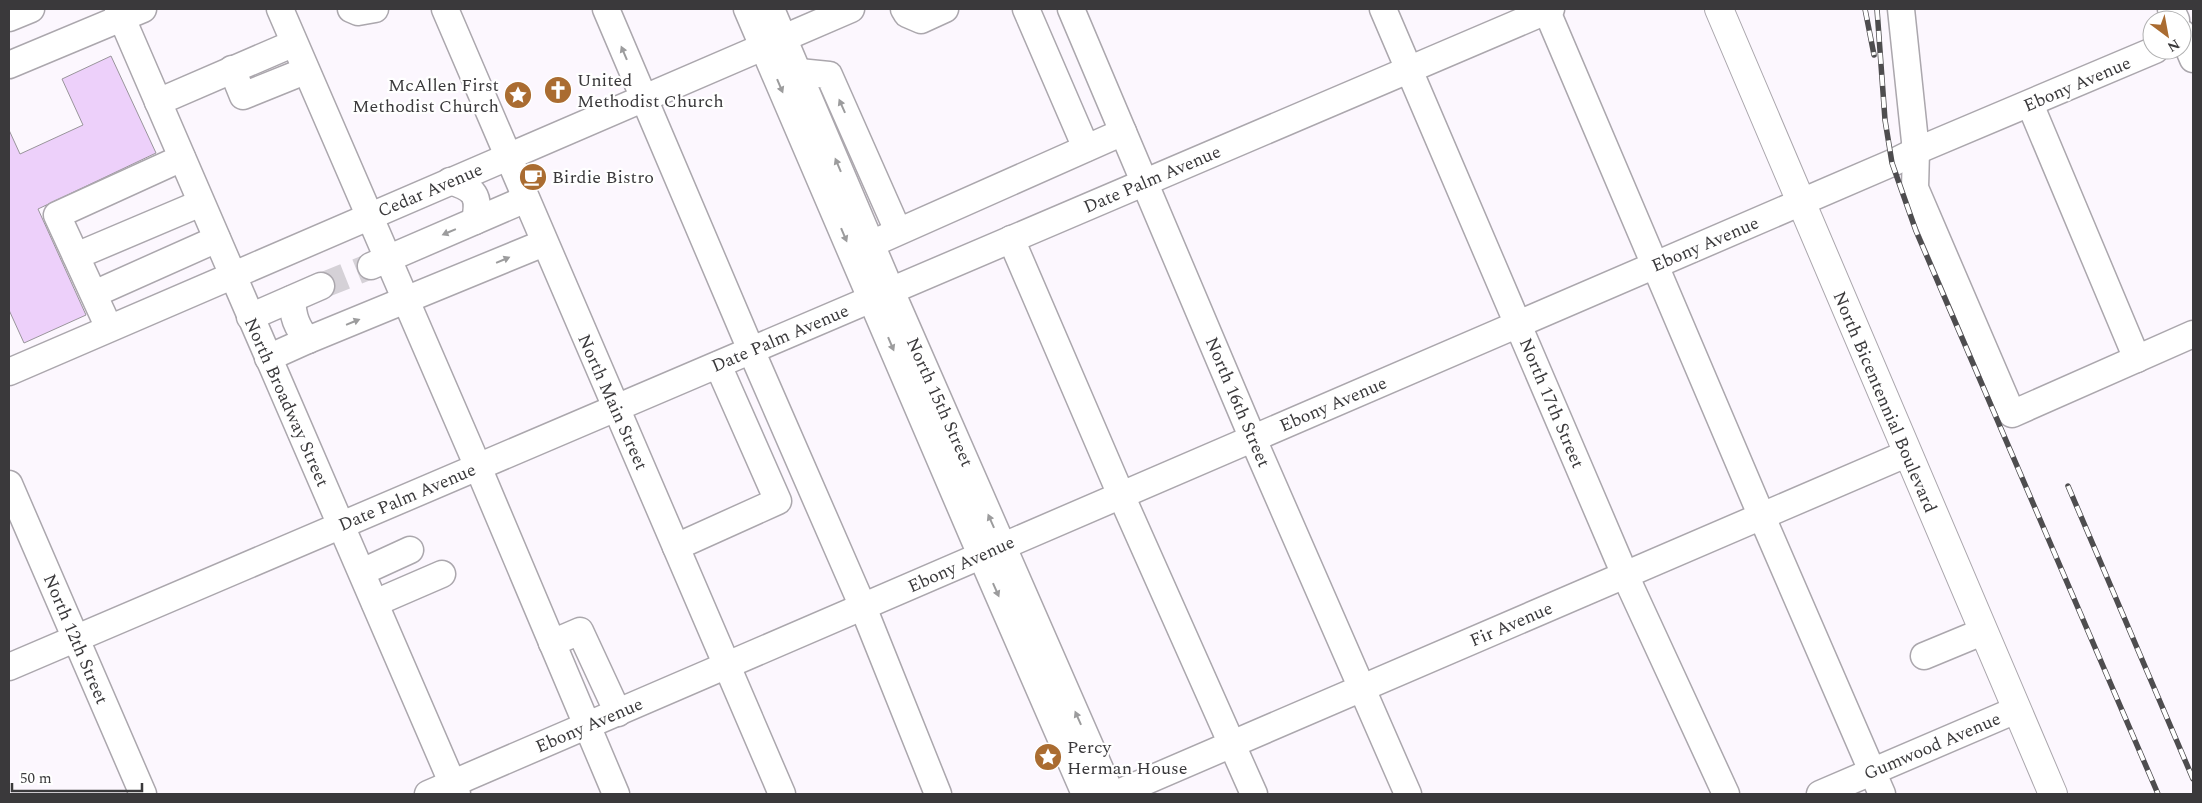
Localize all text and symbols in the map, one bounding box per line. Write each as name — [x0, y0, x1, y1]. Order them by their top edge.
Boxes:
north arrow — [2142, 10, 2192, 60]
text: N — [2163, 34, 2184, 58]
one-way arrow — [620, 46, 628, 61]
street label: Ebony Avenue — [2019, 50, 2135, 119]
place label: United Methodist Church — [577, 67, 724, 115]
place label: McAllen First Methodist Church — [352, 72, 499, 120]
church icon: United Methodist Church — [543, 75, 573, 105]
one-way arrow — [777, 79, 785, 93]
place icon: McAllen First Methodist Church — [503, 80, 533, 110]
one-way arrow — [838, 99, 846, 113]
street label: Date Palm Avenue — [1079, 138, 1225, 221]
street label: Cedar Avenue — [374, 156, 487, 225]
one-way arrow — [833, 158, 841, 172]
cafe icon: Birdie Bistro — [518, 162, 548, 192]
place label: Birdie Bistro — [552, 164, 654, 191]
street label: Ebony Avenue — [1647, 210, 1763, 279]
one-way arrow — [442, 228, 456, 236]
one-way arrow — [841, 228, 849, 242]
one-way arrow — [496, 255, 510, 263]
street label: North Bicentennial Boulevard — [1826, 287, 1944, 517]
street label: Date Palm Avenue — [707, 297, 853, 380]
street label: North Broadway Street — [237, 313, 336, 491]
one-way arrow — [346, 317, 360, 325]
street label: North Main Street — [570, 330, 655, 475]
street label: North 15th Street — [899, 333, 980, 471]
street label: North 16th Street — [1198, 333, 1277, 472]
street label: North 17th Street — [1512, 334, 1591, 473]
one-way arrow — [887, 337, 895, 351]
street label: Ebony Avenue — [1275, 370, 1391, 439]
street label: Date Palm Avenue — [334, 456, 480, 539]
one-way arrow — [987, 514, 995, 528]
street label: Ebony Avenue — [903, 529, 1019, 600]
street label: North 12th Street — [36, 570, 115, 709]
one-way arrow — [992, 583, 1000, 597]
street label: Fir Avenue — [1466, 595, 1557, 654]
street label: Ebony Avenue — [531, 691, 647, 760]
street label: Gumwood Avenue — [1860, 705, 2005, 787]
one-way arrow — [1073, 711, 1081, 725]
place label: Percy Herman House — [1067, 734, 1188, 782]
place icon: Percy Herman House — [1033, 742, 1063, 772]
scale bar — [12, 760, 142, 792]
text: 50 m — [20, 767, 52, 790]

